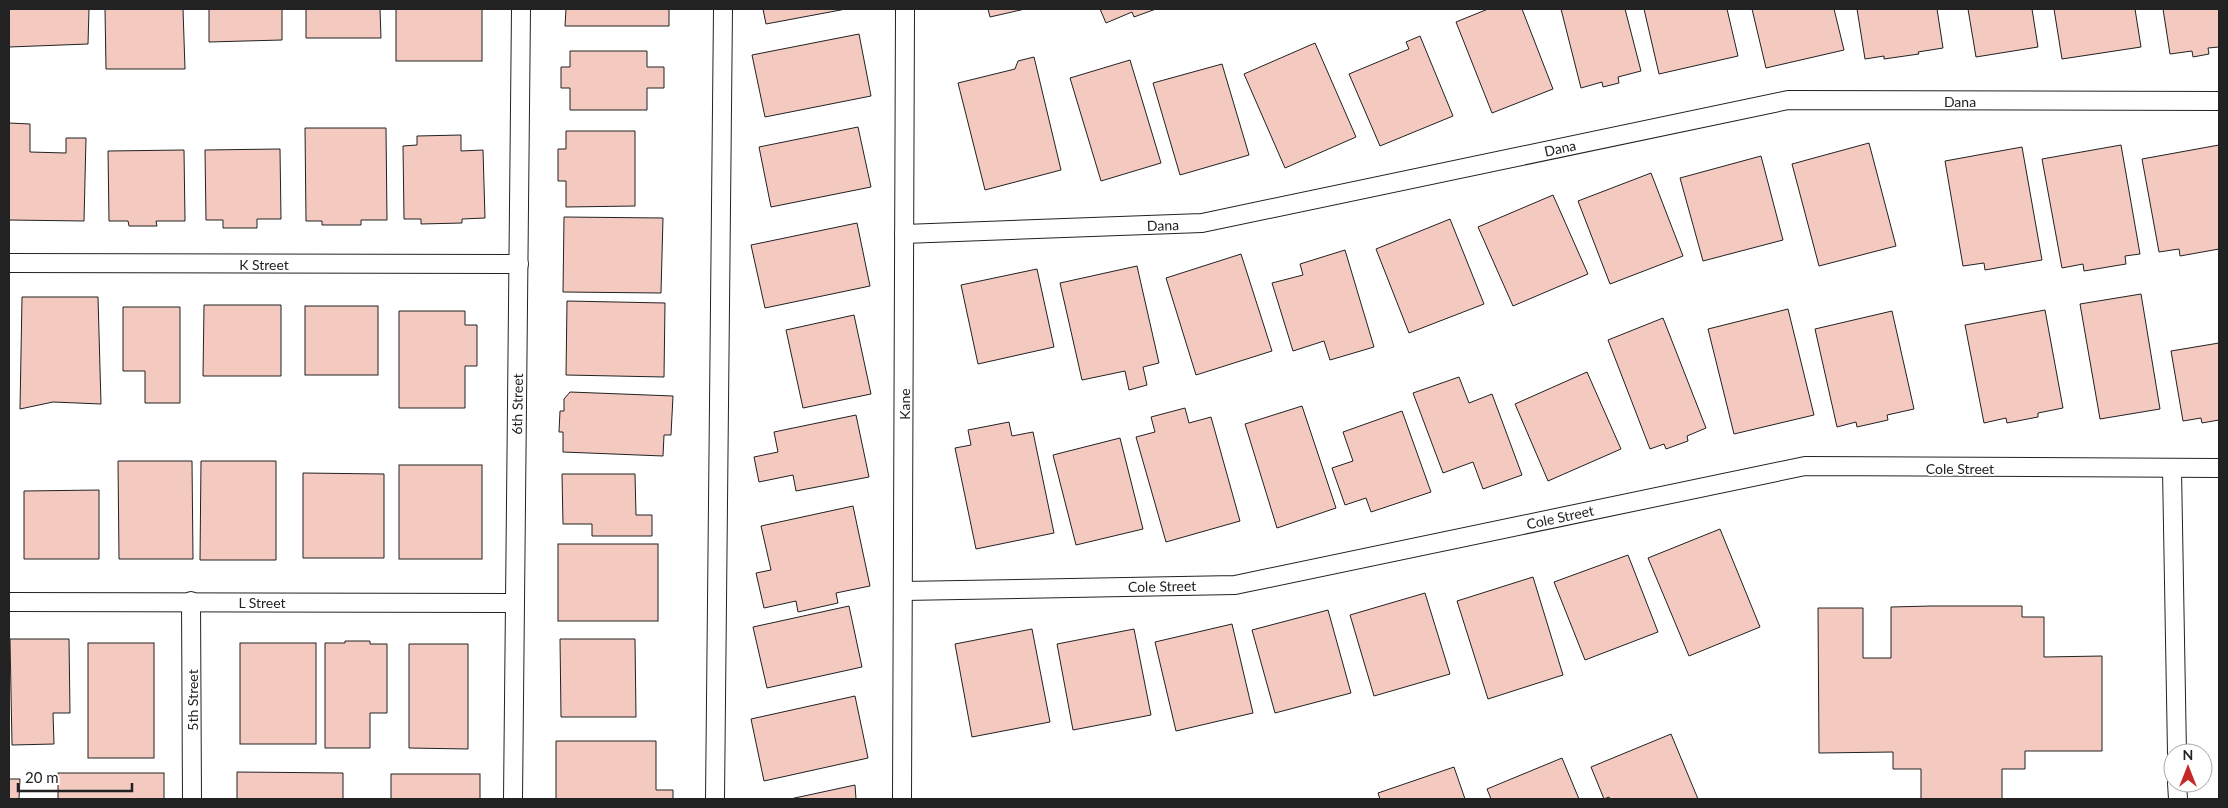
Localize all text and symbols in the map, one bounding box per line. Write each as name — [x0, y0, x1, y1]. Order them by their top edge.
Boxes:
street label: Dana — [1944, 93, 1976, 110]
street label: Dana — [1542, 136, 1578, 160]
street label: Dana — [1147, 216, 1179, 234]
street label: K Street — [239, 256, 289, 273]
street label: 6th Street — [508, 373, 526, 435]
street label: Kane — [896, 388, 913, 420]
street label: Cole Street — [1926, 460, 1994, 477]
street label: Cole Street — [1525, 502, 1595, 532]
street label: Cole Street — [1128, 577, 1196, 595]
street label: L Street — [238, 594, 286, 611]
street label: 5th Street — [184, 669, 201, 731]
north arrow — [2163, 743, 2213, 793]
text: N — [2183, 746, 2193, 763]
scale bar — [18, 760, 131, 792]
text: 20 m — [25, 768, 59, 786]

